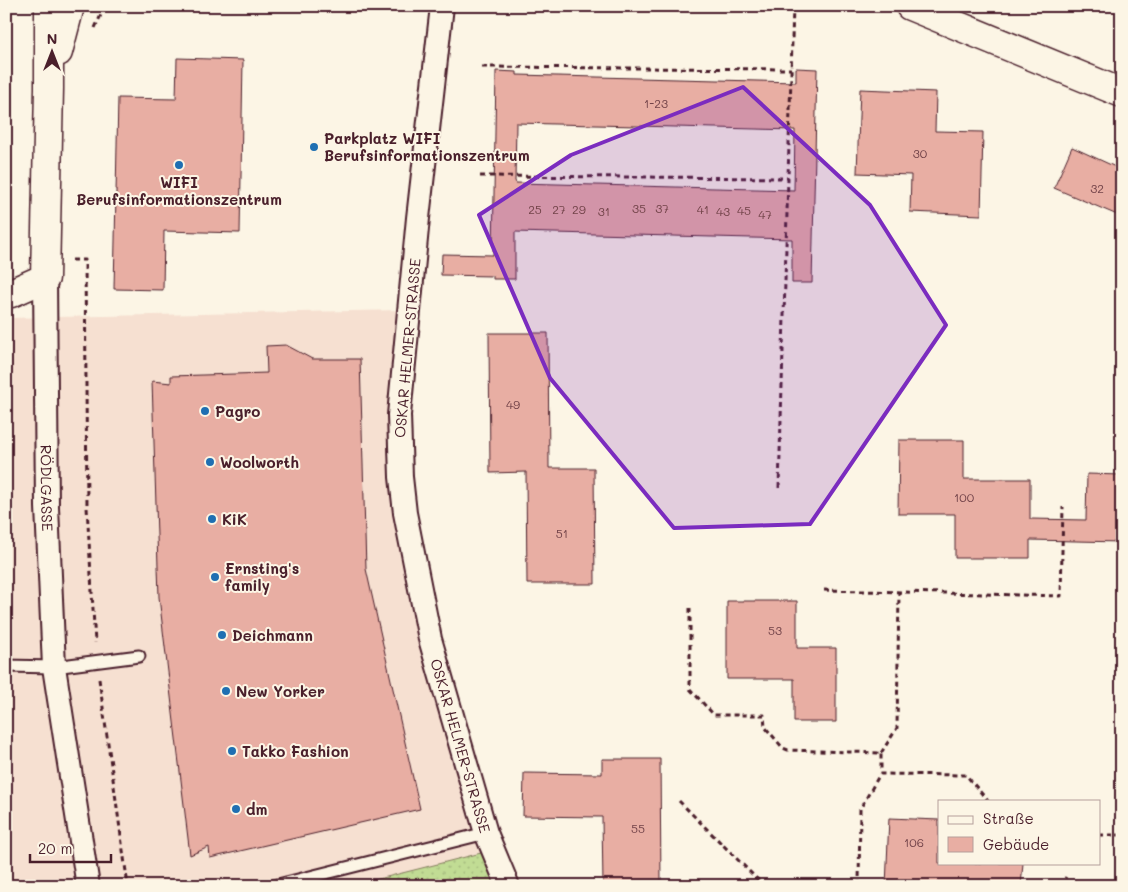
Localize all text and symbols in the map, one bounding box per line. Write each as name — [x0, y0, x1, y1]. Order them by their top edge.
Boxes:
north arrow — [28, 28, 78, 78]
text: N — [47, 29, 57, 48]
house number: 1-23 — [644, 95, 668, 111]
place label: Parkplatz WIFI Berufsinformationszentrum — [324, 128, 530, 165]
marker: Parkplatz WIFI Berufsinformationszentrum — [308, 141, 320, 153]
house number: 30 — [913, 145, 928, 161]
marker: WIFI Berufsinformationszentrum — [173, 159, 185, 171]
place label: WIFI Berufsinformationszentrum — [76, 172, 282, 209]
house number: 32 — [1090, 180, 1104, 196]
house number: 35 — [632, 200, 646, 216]
house number: 37 — [655, 200, 669, 216]
house number: 25 — [528, 201, 542, 217]
house number: 27 — [552, 201, 566, 217]
house number: 29 — [572, 201, 586, 217]
house number: 41 — [697, 201, 709, 217]
house number: 45 — [737, 202, 751, 218]
house number: 31 — [598, 203, 610, 219]
house number: 43 — [716, 203, 730, 219]
house number: 47 — [758, 206, 772, 222]
street label: OSKAR HELMER-STRASSE — [389, 257, 425, 439]
house number: 49 — [506, 396, 520, 412]
place label: Pagro — [215, 401, 260, 421]
marker: Pagro — [199, 405, 211, 417]
street label: RÖDLGASSE — [36, 445, 58, 532]
place label: Woolworth — [220, 452, 299, 472]
marker: Woolworth — [204, 456, 216, 468]
house number: 100 — [954, 489, 975, 505]
place label: KiK — [222, 509, 247, 529]
marker: KiK — [206, 513, 218, 525]
house number: 51 — [556, 525, 568, 541]
place label: Ernsting's family — [225, 558, 299, 595]
marker: Ernsting's family — [209, 571, 221, 583]
house number: 53 — [768, 622, 782, 638]
place label: Deichmann — [232, 625, 313, 645]
marker: Deichmann — [216, 629, 228, 641]
street label: OSKAR HELMER-STRASSE — [426, 656, 496, 835]
place label: New Yorker — [236, 681, 325, 701]
marker: New Yorker — [220, 685, 232, 697]
place label: Takko Fashion — [242, 741, 349, 761]
marker: Takko Fashion — [226, 745, 238, 757]
place label: dm — [246, 799, 267, 819]
legend — [938, 800, 1100, 864]
marker: dm — [230, 803, 242, 815]
text: Straße — [983, 808, 1034, 828]
house number: 55 — [631, 820, 645, 836]
scale bar — [30, 832, 111, 864]
house number: 106 — [904, 834, 924, 850]
text: Gebäude — [983, 834, 1049, 854]
text: 20 m — [38, 838, 72, 858]

